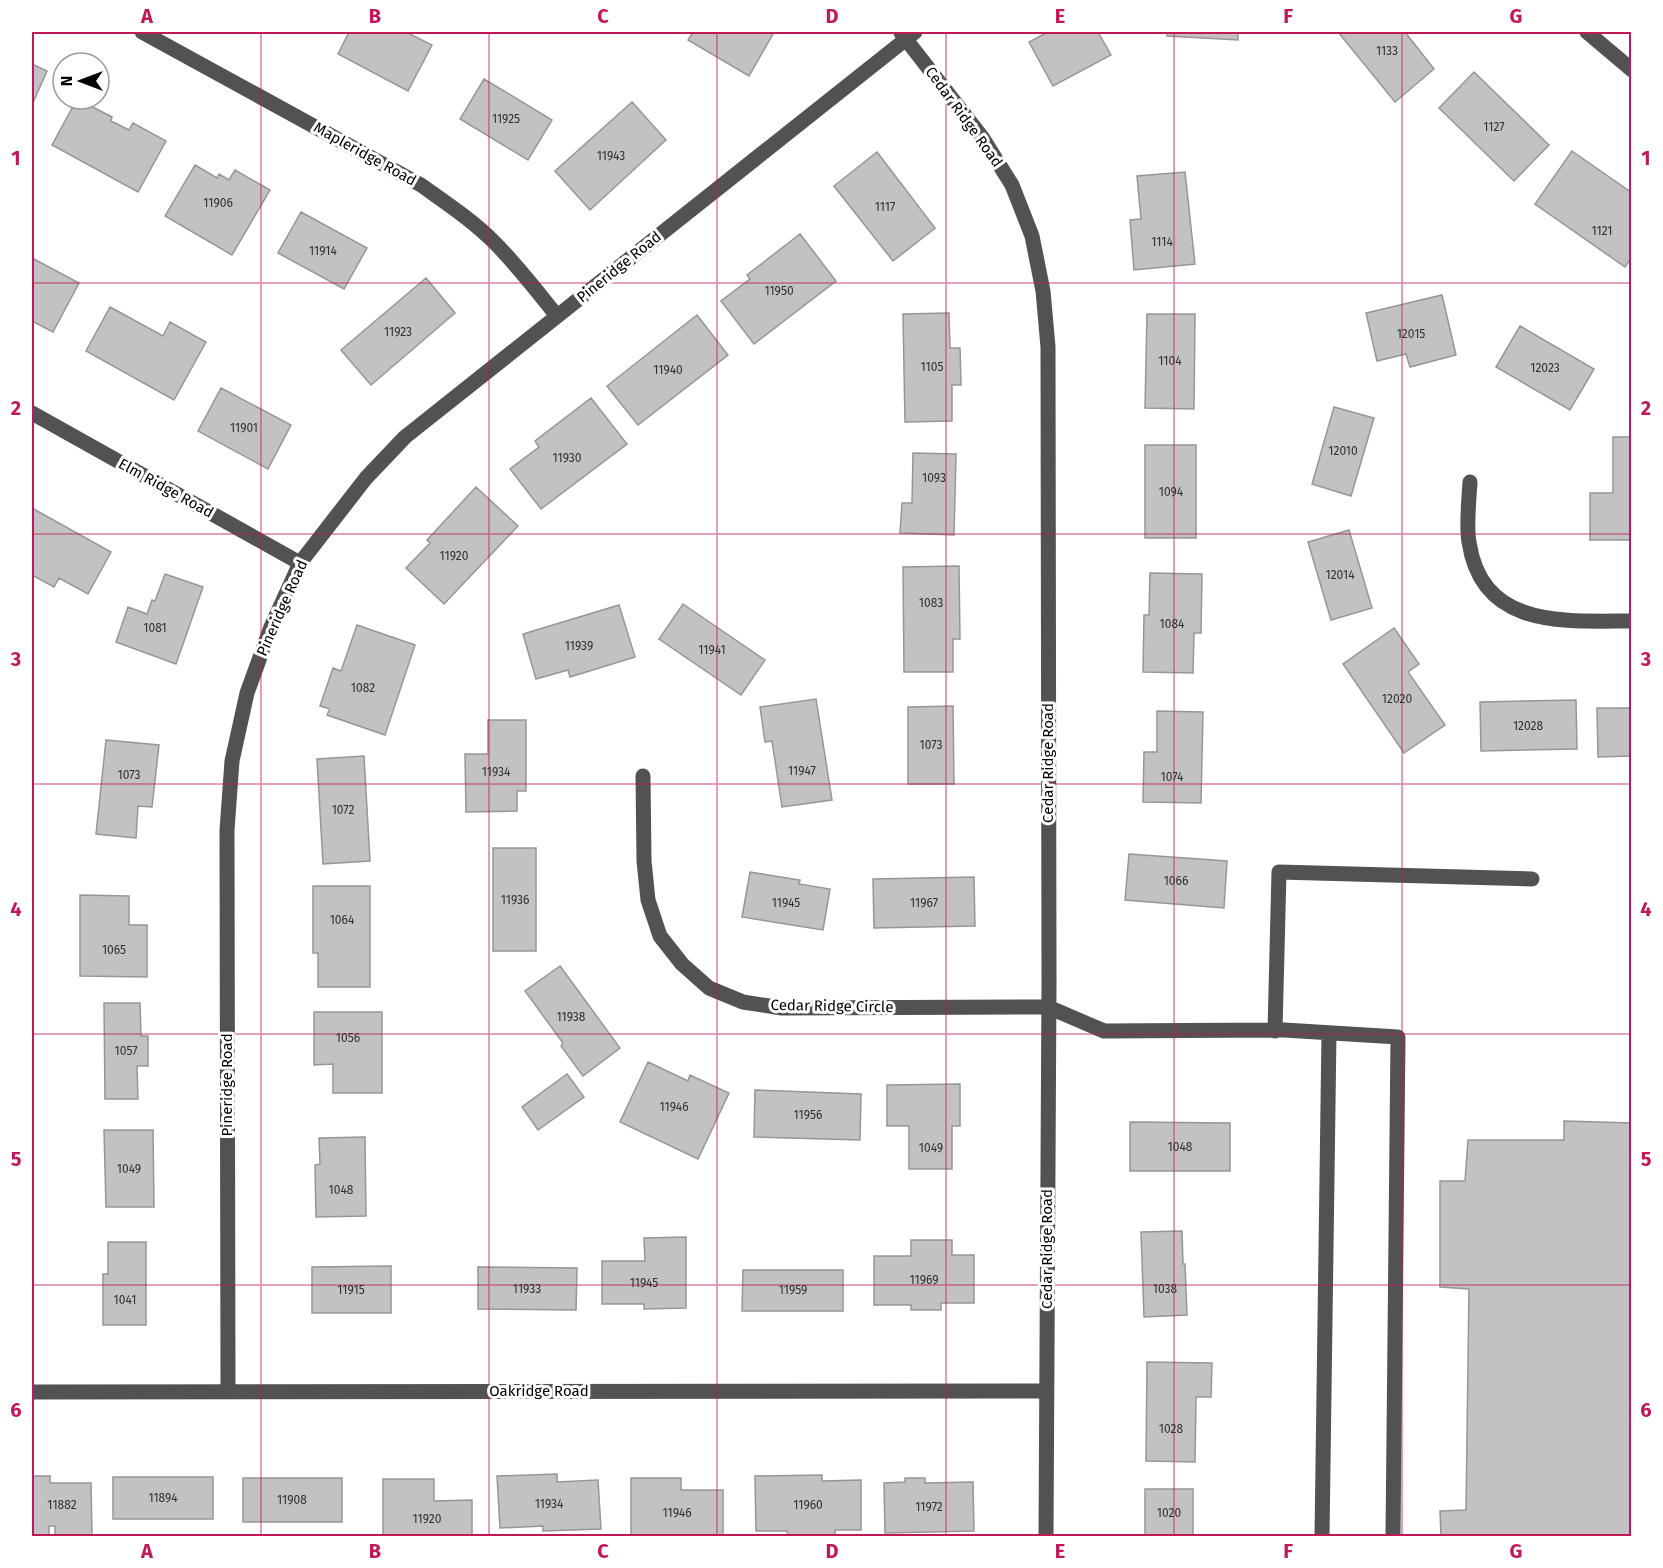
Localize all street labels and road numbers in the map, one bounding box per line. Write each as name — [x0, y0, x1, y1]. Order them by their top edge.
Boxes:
street label: Cedar Ridge Road — [922, 63, 1006, 171]
street label: Mapleridge Road — [311, 118, 419, 190]
street label: Pineridge Road — [573, 228, 665, 306]
street label: Elm Ridge Road — [115, 454, 217, 522]
street label: Pineridge Road — [253, 557, 311, 659]
street label: Cedar Ridge Road — [1039, 703, 1057, 823]
street label: Cedar Ridge Circle — [770, 996, 894, 1016]
street label: Pineridge Road — [218, 1033, 236, 1137]
street label: Cedar Ridge Road — [1038, 1189, 1056, 1309]
street label: Oakridge Road — [489, 1382, 589, 1400]

